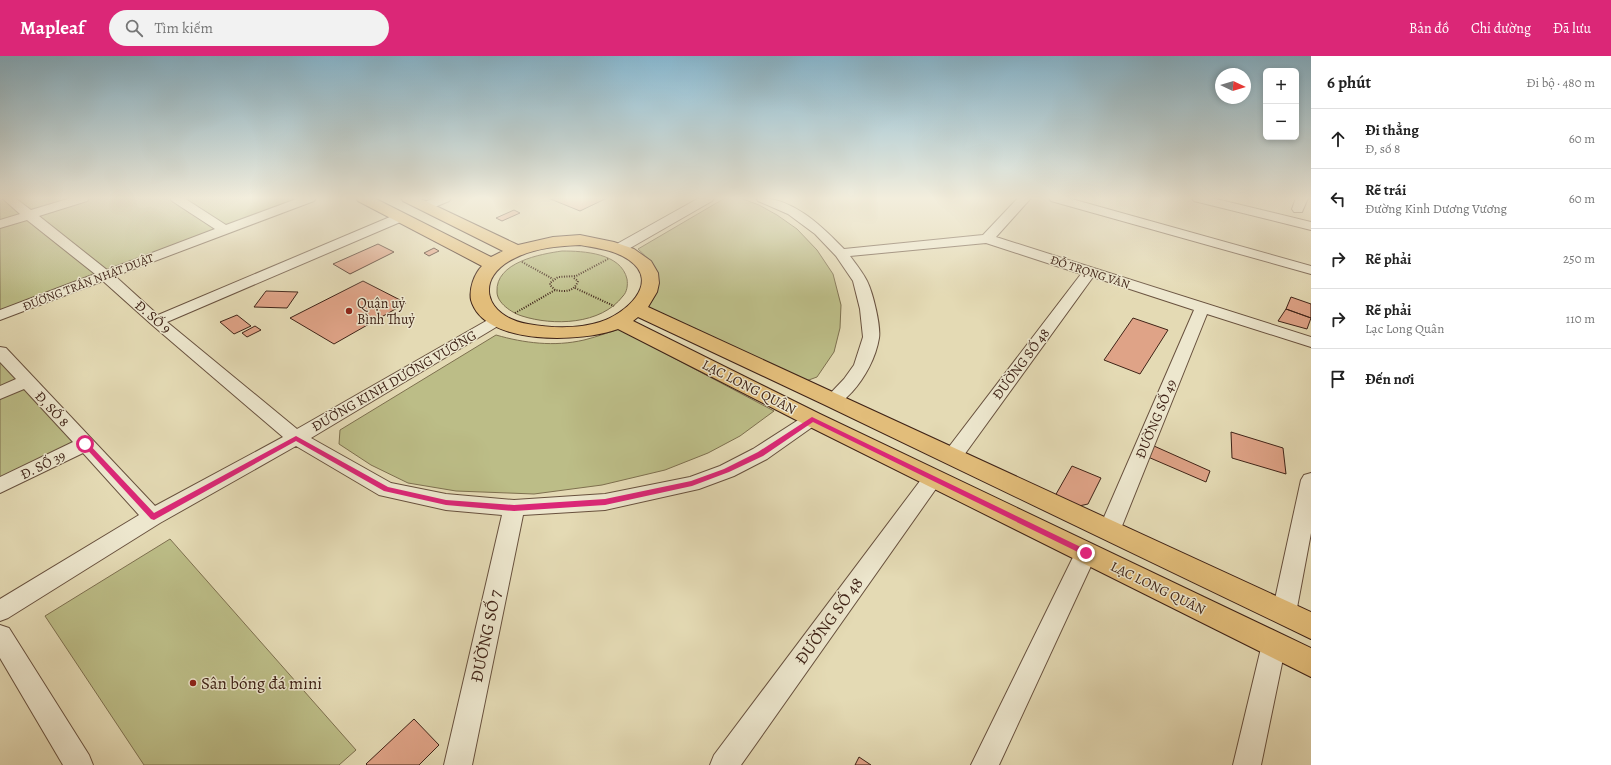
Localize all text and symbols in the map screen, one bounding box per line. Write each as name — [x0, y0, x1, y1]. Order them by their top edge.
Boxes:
search box — [109, 10, 389, 46]
text: Mapleaf — [20, 15, 85, 41]
icon: search — [123, 17, 145, 39]
text: Tìm kiếm — [155, 18, 213, 38]
text: Bản đồ — [1409, 19, 1449, 38]
text: Chỉ đường — [1471, 19, 1531, 38]
text: Đã lưu — [1553, 19, 1591, 38]
north arrow — [1215, 68, 1251, 104]
map controls — [1263, 68, 1299, 140]
button: + — [1263, 68, 1299, 104]
text: 6 phút — [1327, 71, 1371, 94]
text: Đi bộ · 480 m — [1526, 74, 1595, 91]
button: − — [1263, 104, 1299, 140]
text: Đi thẳng — [1365, 120, 1419, 140]
icon: ahead — [1327, 128, 1349, 150]
text: 60 m — [1569, 130, 1595, 147]
text: Đ, số 8 — [1365, 140, 1400, 157]
text: Rẽ trái — [1365, 180, 1406, 200]
icon: left — [1327, 188, 1349, 210]
text: 60 m — [1569, 190, 1595, 207]
text: Đường Kinh Dương Vương — [1365, 200, 1507, 217]
icon: right — [1327, 248, 1349, 270]
street label: ĐƯỜNG TRẦN NHẬT DUẬT — [20, 249, 156, 314]
text: Rẽ phải — [1365, 249, 1411, 269]
text: 250 m — [1563, 250, 1595, 267]
street label: ĐỖ TRỌNG VĂN — [1048, 251, 1132, 293]
place label: Quận uỷ Bình Thuỷ — [357, 294, 416, 329]
street label: Đ. SỐ 9 — [131, 295, 176, 338]
text: Rẽ phải — [1365, 300, 1411, 320]
marker: Quận uỷ Bình Thuỷ — [344, 306, 354, 316]
icon: right — [1327, 308, 1349, 330]
text: 110 m — [1566, 310, 1595, 327]
text: Lạc Long Quân — [1365, 320, 1444, 337]
street label: ĐƯỜNG SỐ 48 — [987, 324, 1054, 404]
street label: ĐƯỜNG KINH DƯƠNG VƯƠNG — [308, 326, 480, 436]
street label: LẠC LONG QUÂN — [699, 355, 799, 419]
icon: arrive — [1327, 368, 1349, 390]
text: Đến nơi — [1365, 369, 1414, 389]
street label: ĐƯỜNG SỐ 49 — [1130, 376, 1181, 462]
street label: Đ, SỐ 8 — [31, 386, 74, 431]
route start — [76, 435, 94, 453]
street label: Đ. SỐ 39 — [17, 445, 69, 484]
route end — [1077, 544, 1095, 562]
street label: LẠC LONG QUÂN — [1107, 557, 1209, 619]
street label: ĐƯỜNG SỐ 48 — [789, 573, 869, 669]
street label: ĐƯỜNG SỐ 7 — [465, 587, 507, 684]
place label: Sân bóng đá mini — [201, 672, 322, 695]
marker: Sân bóng đá mini — [188, 678, 198, 688]

